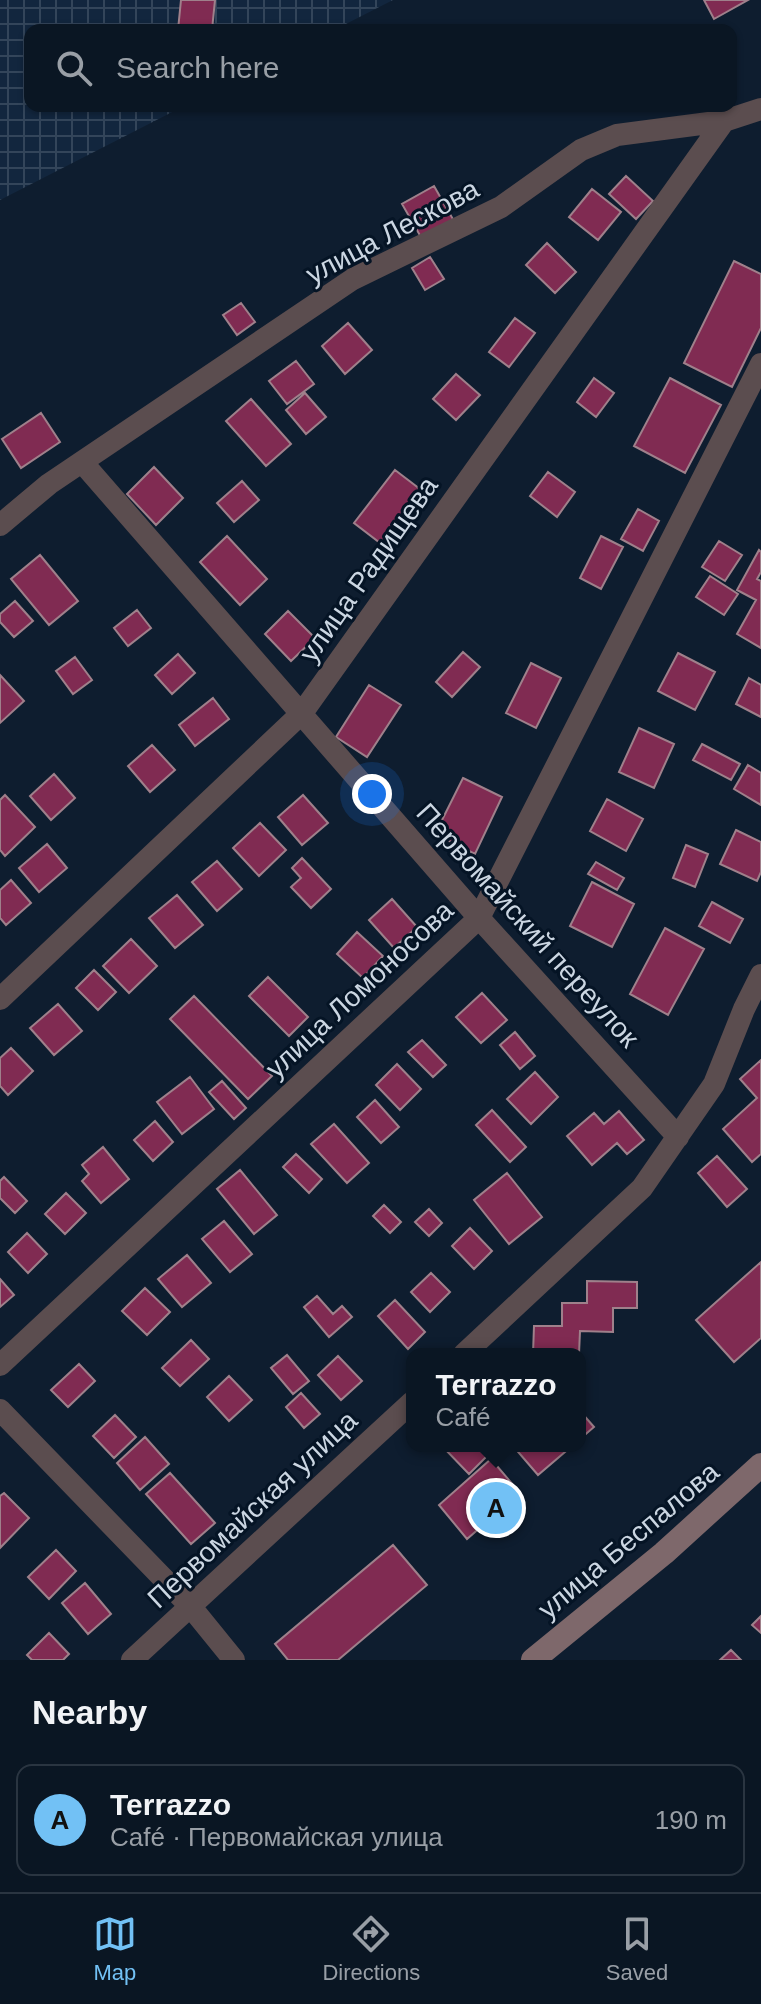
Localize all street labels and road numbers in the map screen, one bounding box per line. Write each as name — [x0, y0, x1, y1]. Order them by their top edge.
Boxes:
street label: улица Лескова — [301, 173, 484, 290]
street label: улица Радищева — [293, 471, 444, 668]
street label: Первомайский переулок — [410, 797, 646, 1054]
street label: улица Ломоносова — [259, 894, 460, 1084]
street label: Первомайская улица — [141, 1404, 363, 1614]
street label: улица Беспалова — [532, 1456, 725, 1625]

